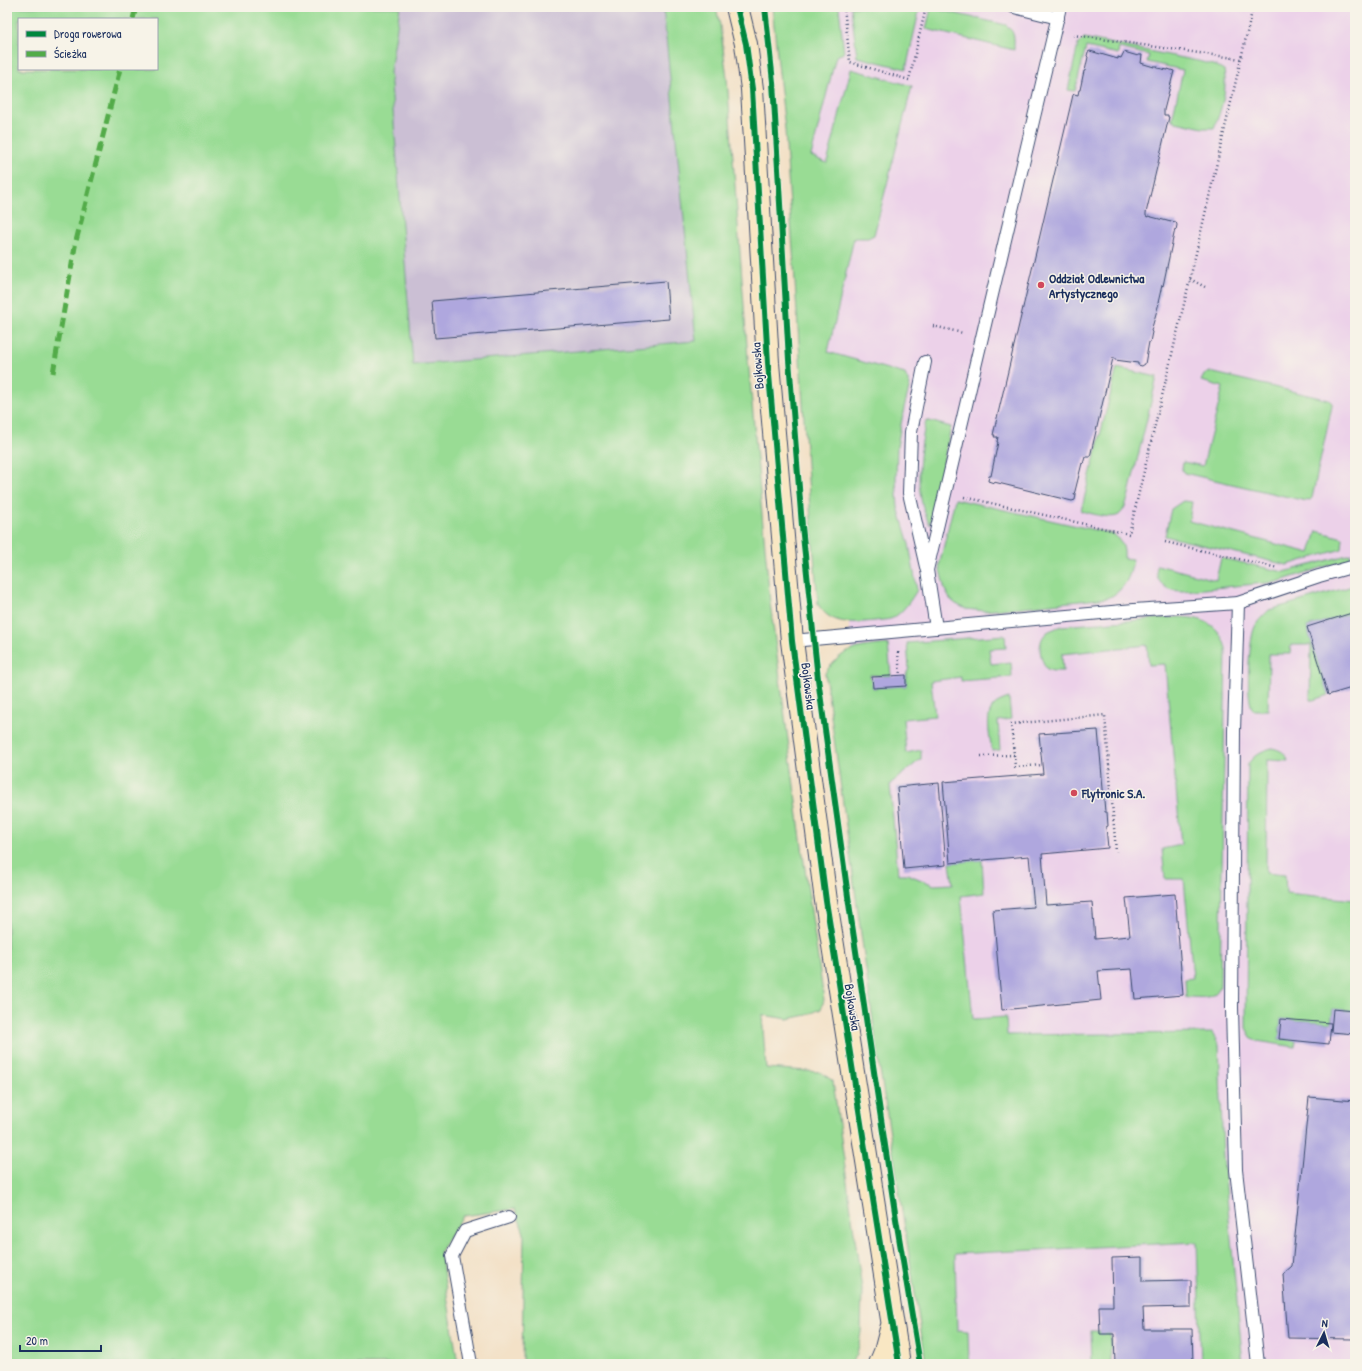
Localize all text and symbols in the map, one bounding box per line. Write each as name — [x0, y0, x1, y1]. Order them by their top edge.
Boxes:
legend — [18, 18, 158, 70]
text: Droga rowerowa — [54, 25, 122, 42]
text: Ścieżka — [54, 45, 87, 62]
place label: Oddział Odlewnictwa Artystycznego — [1049, 269, 1145, 303]
marker: Oddział Odlewnictwa Artystycznego — [1036, 280, 1046, 290]
street label: Bojkowska — [746, 342, 768, 390]
street label: Bojkowska — [797, 662, 821, 710]
place label: Flytronic S.A. — [1081, 784, 1145, 803]
marker: Flytronic S.A. — [1069, 788, 1079, 798]
street label: Bojkowska — [840, 982, 866, 1032]
north arrow — [1304, 1313, 1344, 1353]
text: N — [1321, 1316, 1329, 1330]
scale bar — [20, 1327, 101, 1353]
text: 20 m — [26, 1332, 48, 1349]

